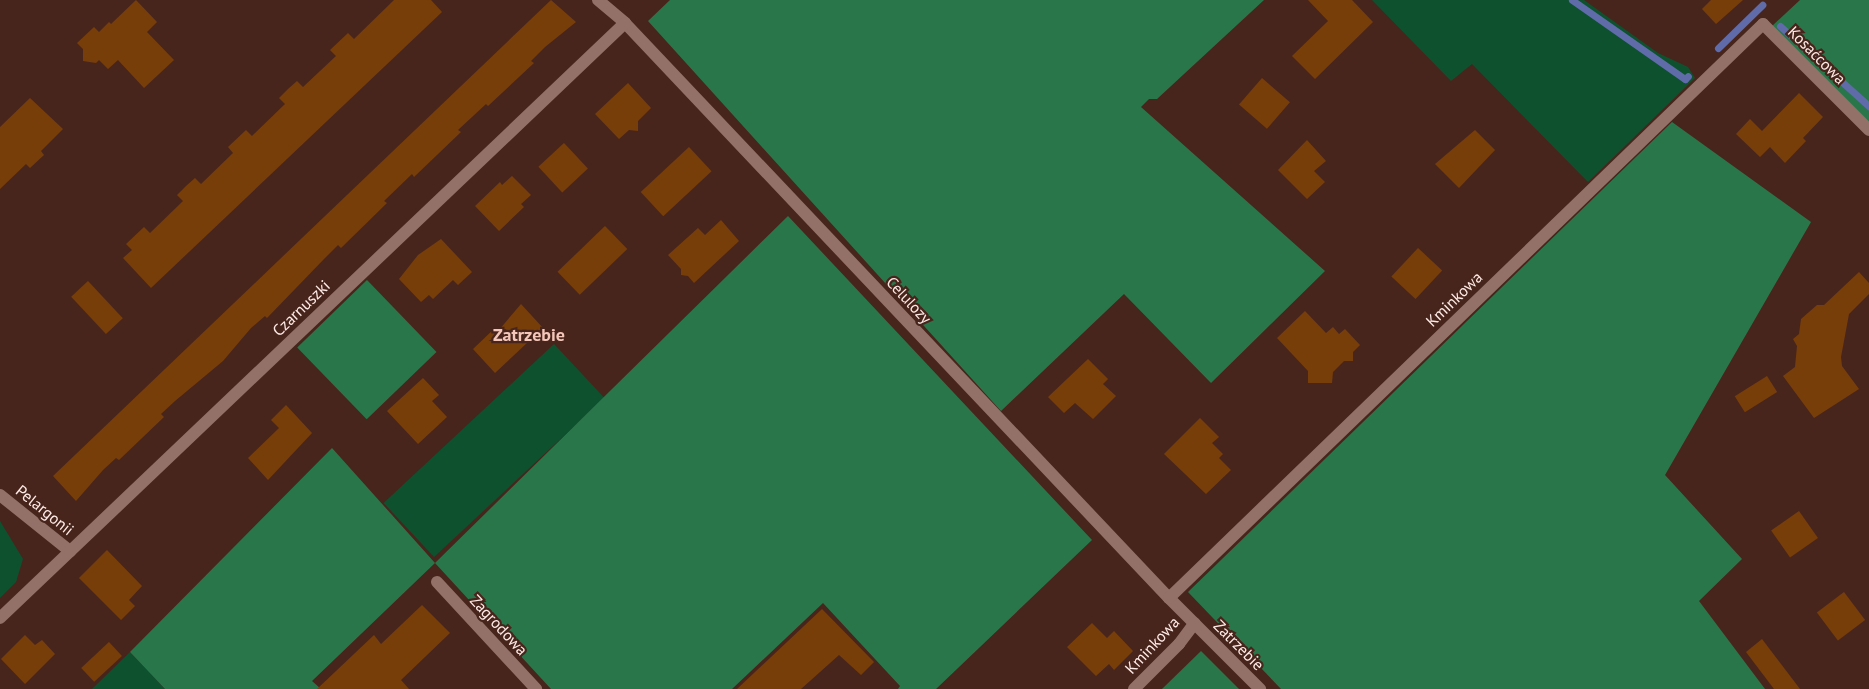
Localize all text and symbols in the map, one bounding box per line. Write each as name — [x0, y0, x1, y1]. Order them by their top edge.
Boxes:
street label: Kosaćcowa — [1784, 22, 1850, 88]
street label: Kminkowa — [1422, 267, 1486, 331]
street label: Celulozy — [882, 272, 936, 328]
street label: Czarnuszki — [268, 276, 334, 340]
district label: Zatrzebie — [493, 324, 565, 346]
street label: Pelargonii — [12, 481, 78, 539]
street label: Zagrodowa — [466, 591, 532, 659]
street label: Kminkowa — [1121, 613, 1183, 677]
street label: Zatrzebie — [1210, 616, 1268, 674]

